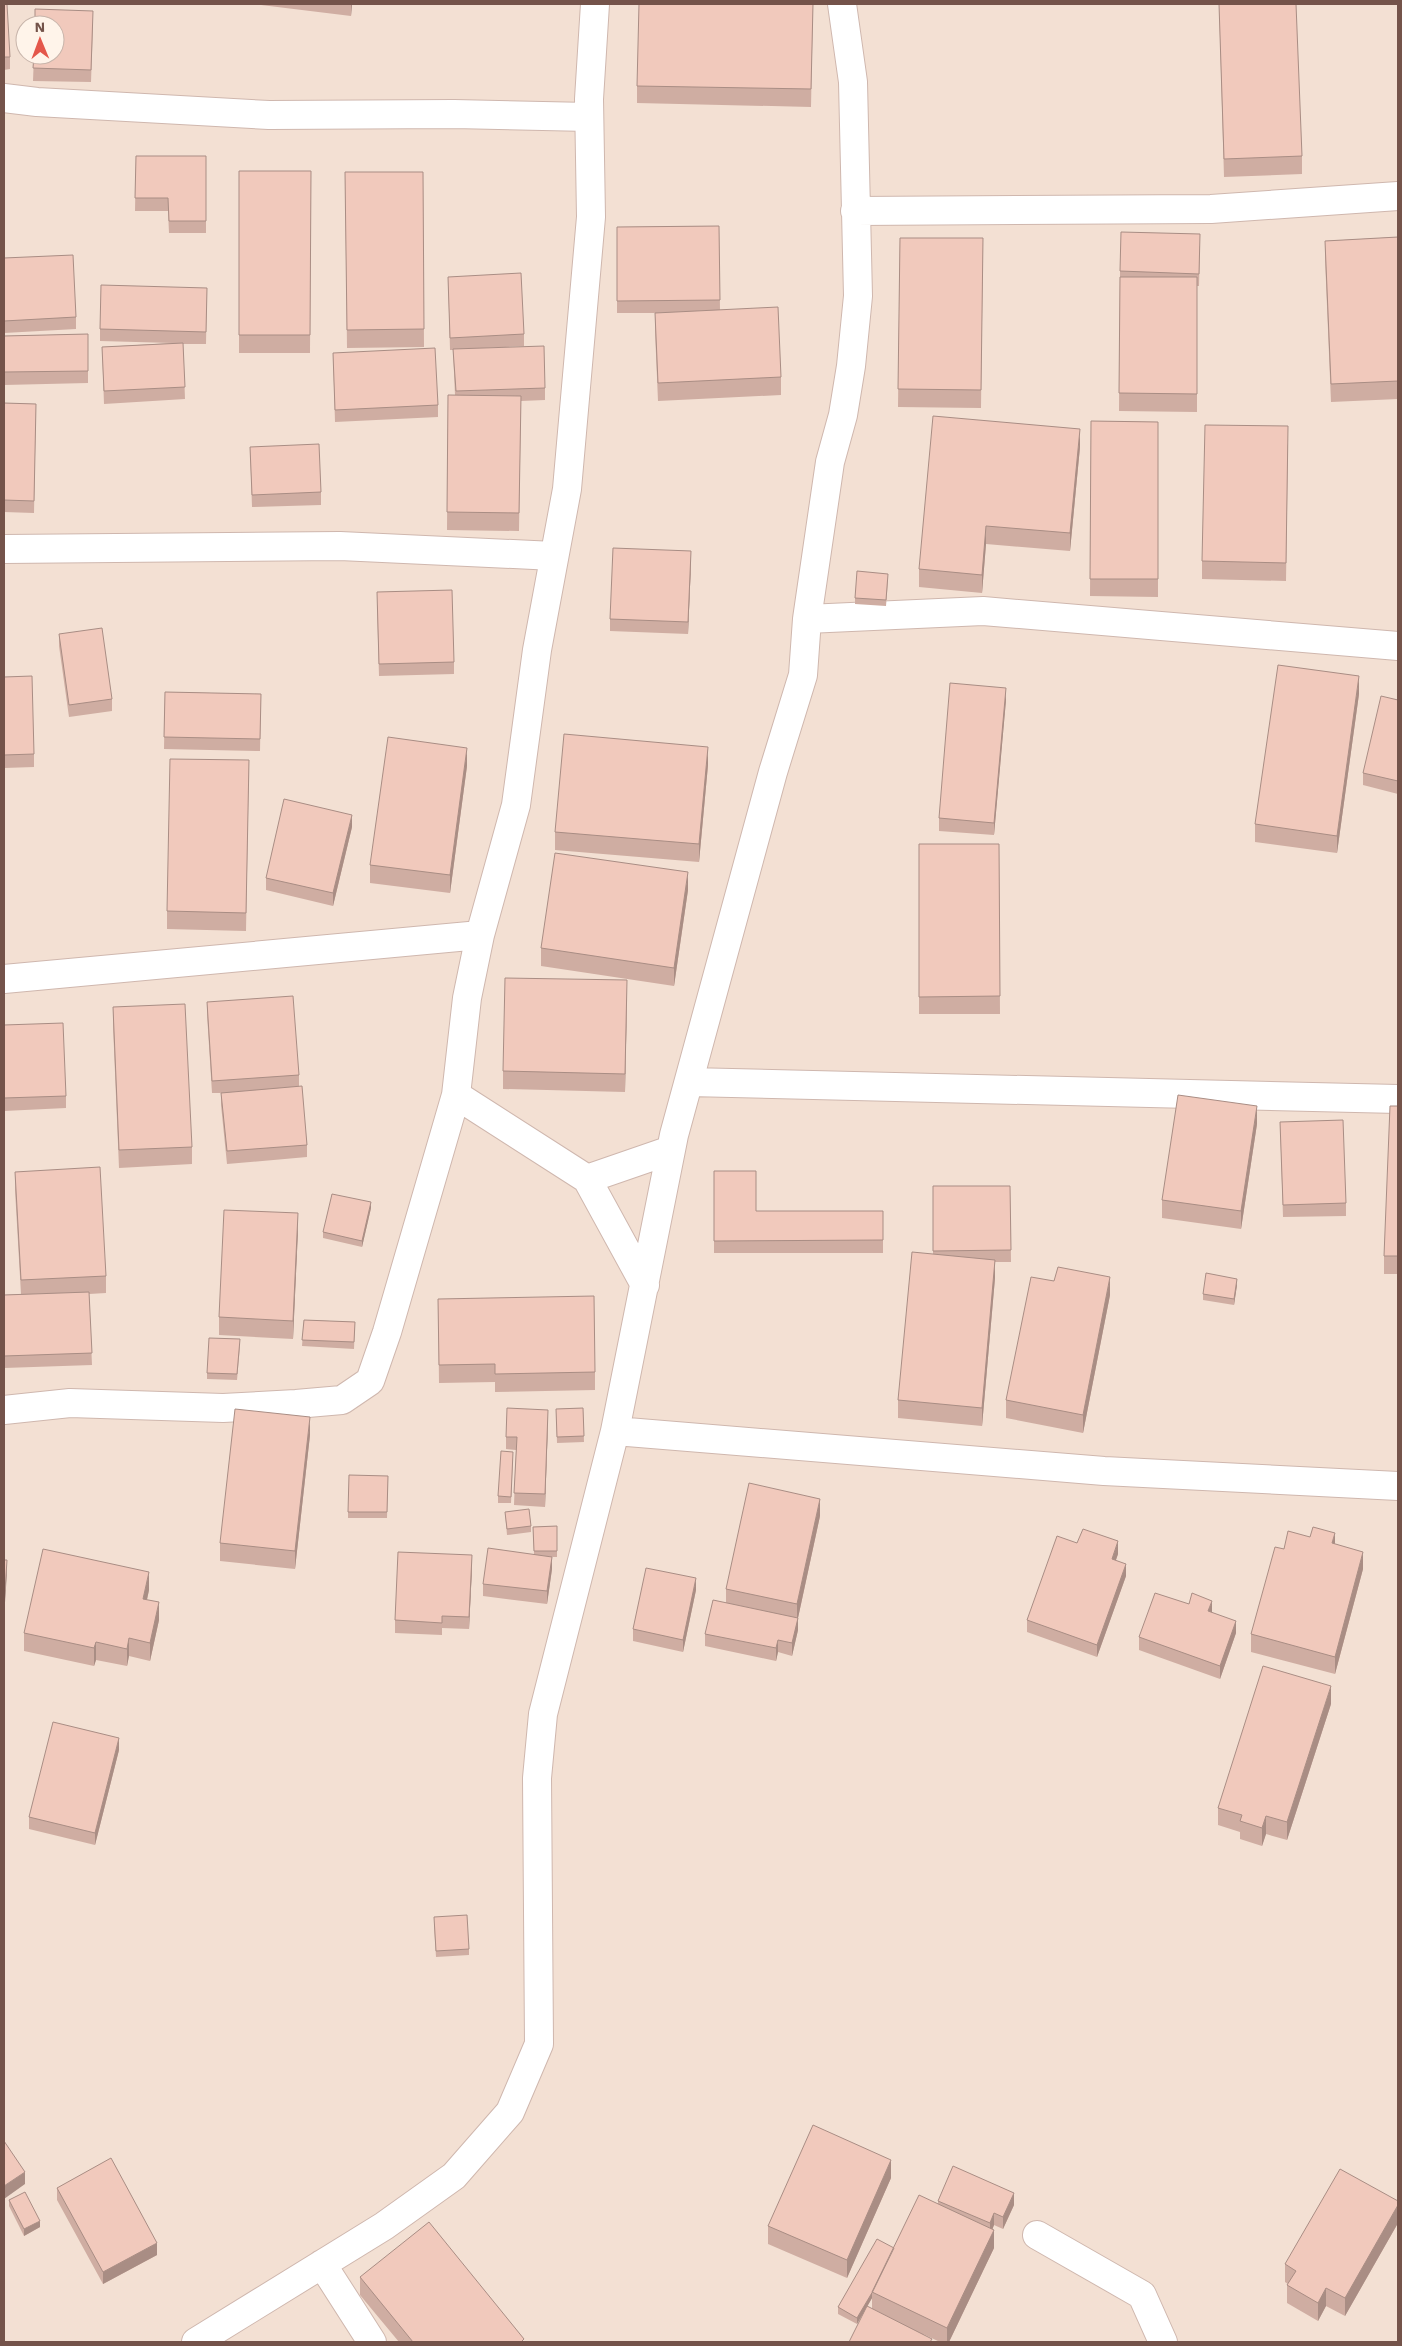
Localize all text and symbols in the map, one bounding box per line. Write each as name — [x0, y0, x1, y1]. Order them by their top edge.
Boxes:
north arrow — [15, 15, 65, 65]
text: N — [34, 19, 45, 35]

